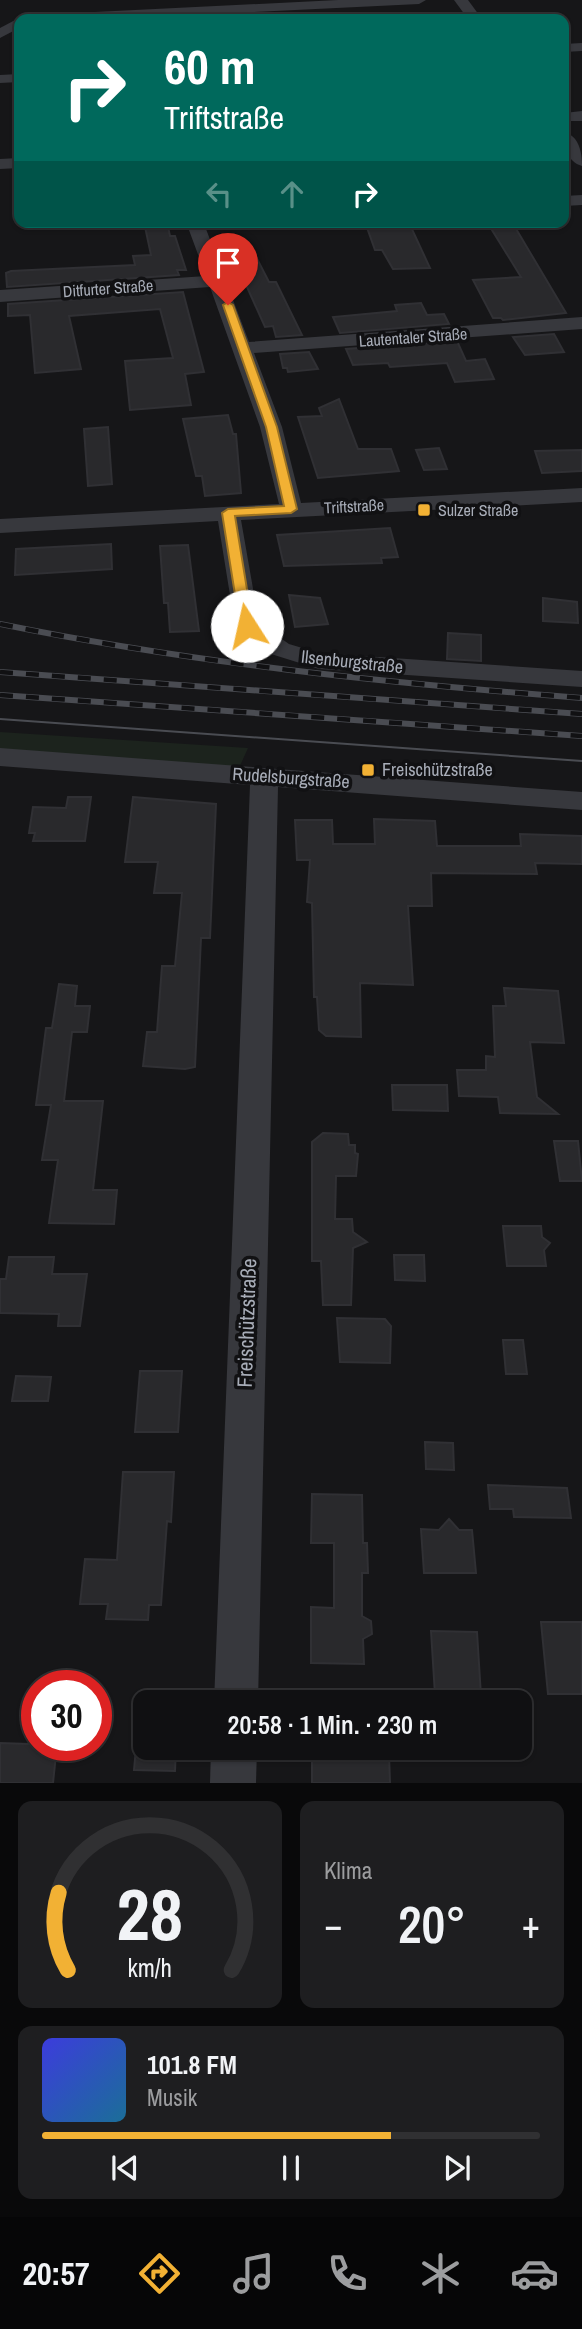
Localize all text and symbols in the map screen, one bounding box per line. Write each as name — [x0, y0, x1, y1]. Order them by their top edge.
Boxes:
text: 60 m — [164, 33, 256, 99]
icon: right — [49, 42, 140, 133]
text: Triftstraße — [164, 96, 284, 139]
icon: left — [200, 175, 238, 213]
icon: ahead — [273, 175, 311, 213]
icon: right — [346, 175, 384, 213]
pin — [198, 233, 258, 305]
icon: arrive — [209, 244, 247, 282]
street label: Ditfurter Straße — [62, 274, 154, 302]
street label: Lautentaler Straße — [358, 322, 468, 352]
street label: Triftstraße — [323, 493, 385, 519]
place label: Sulzer Straße — [438, 499, 518, 521]
marker: Sulzer Straße — [416, 502, 432, 518]
position arrow — [210, 589, 284, 663]
street label: Ilsenburgstraße — [300, 644, 404, 679]
place label: Freischützstraße — [382, 757, 493, 782]
street label: Rudelsburgstraße — [232, 761, 350, 794]
marker: Freischützstraße — [360, 762, 376, 778]
street label: Freischützstraße — [230, 1258, 263, 1388]
speed limit sign: 30 — [21, 1670, 112, 1761]
text: 20:58 · 1 Min. · 230 m — [228, 1707, 437, 1742]
text: Klima — [324, 1855, 372, 1886]
text: 28 — [117, 1866, 183, 1964]
text: 20° — [398, 1889, 466, 1959]
text: − — [324, 1899, 342, 1950]
text: + — [522, 1899, 540, 1950]
text: km/h — [128, 1951, 172, 1985]
text: 101.8 FM — [147, 2047, 237, 2082]
text: Musik — [147, 2082, 197, 2113]
icon: previous — [106, 2149, 144, 2187]
icon: pause — [272, 2149, 310, 2187]
icon: next — [438, 2149, 476, 2187]
icon: directions — [135, 2249, 184, 2298]
icon: music — [229, 2249, 278, 2298]
icon: phone — [323, 2249, 372, 2298]
icon: climate — [416, 2249, 465, 2298]
icon: car — [510, 2249, 559, 2298]
text: 20:57 — [22, 2252, 90, 2295]

